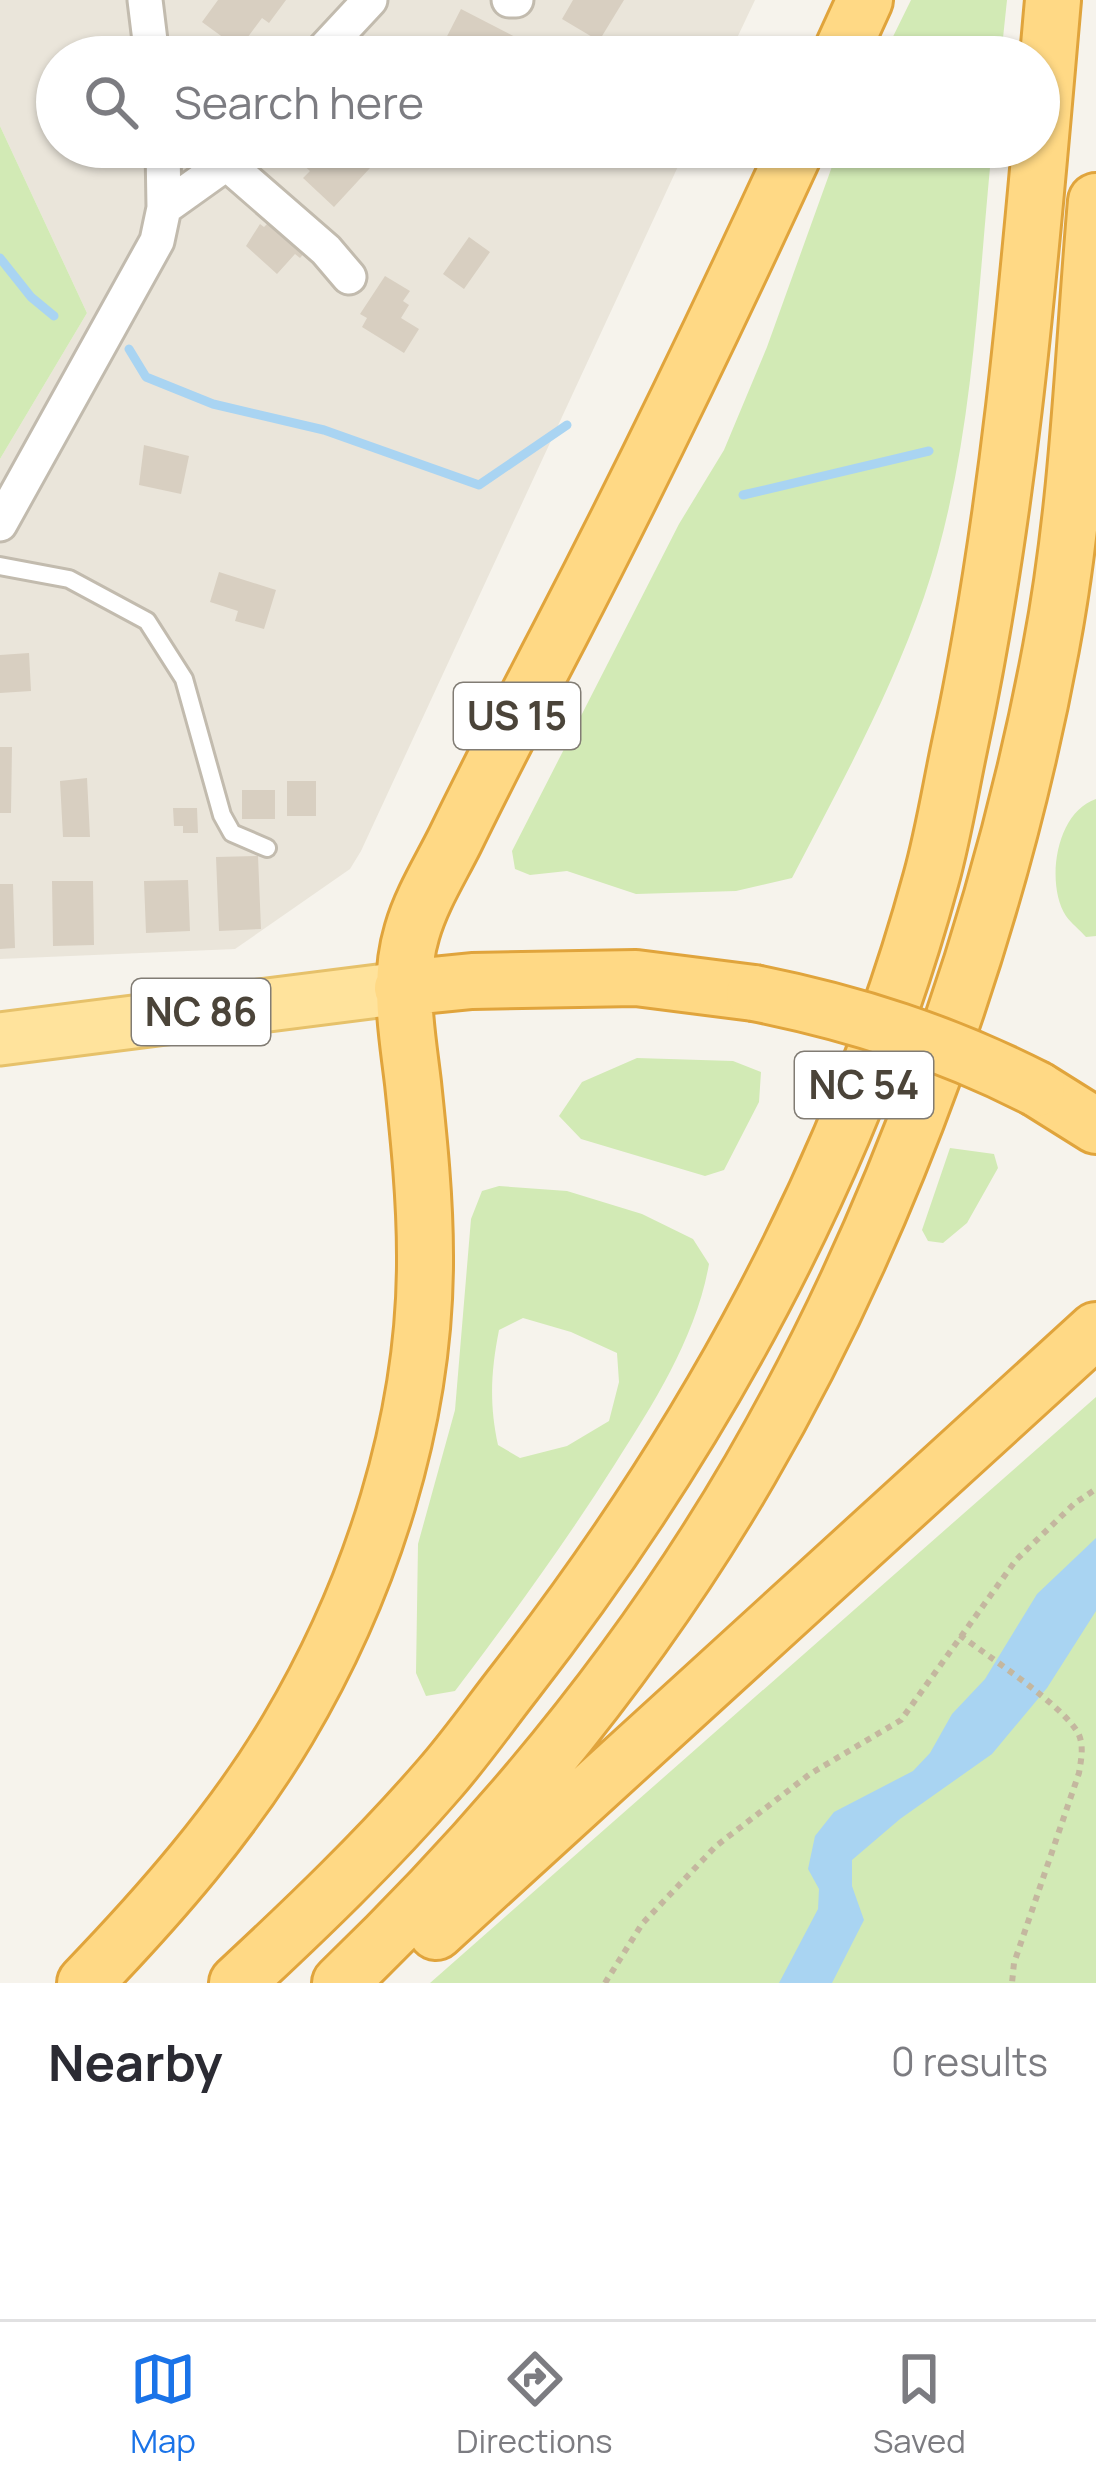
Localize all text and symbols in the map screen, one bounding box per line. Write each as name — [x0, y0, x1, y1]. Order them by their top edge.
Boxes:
search box — [36, 36, 1060, 168]
icon: search — [78, 69, 144, 135]
text: Search here — [174, 71, 424, 133]
road number: US 15 — [454, 683, 580, 749]
road number: NC 86 — [132, 979, 270, 1045]
road number: NC 54 — [795, 1052, 933, 1118]
text: Nearby — [48, 2027, 223, 2096]
text: 0 results — [891, 2034, 1048, 2088]
tab: Map — [130, 2346, 196, 2463]
tab: Directions — [456, 2346, 613, 2463]
tab: Saved — [873, 2346, 966, 2463]

